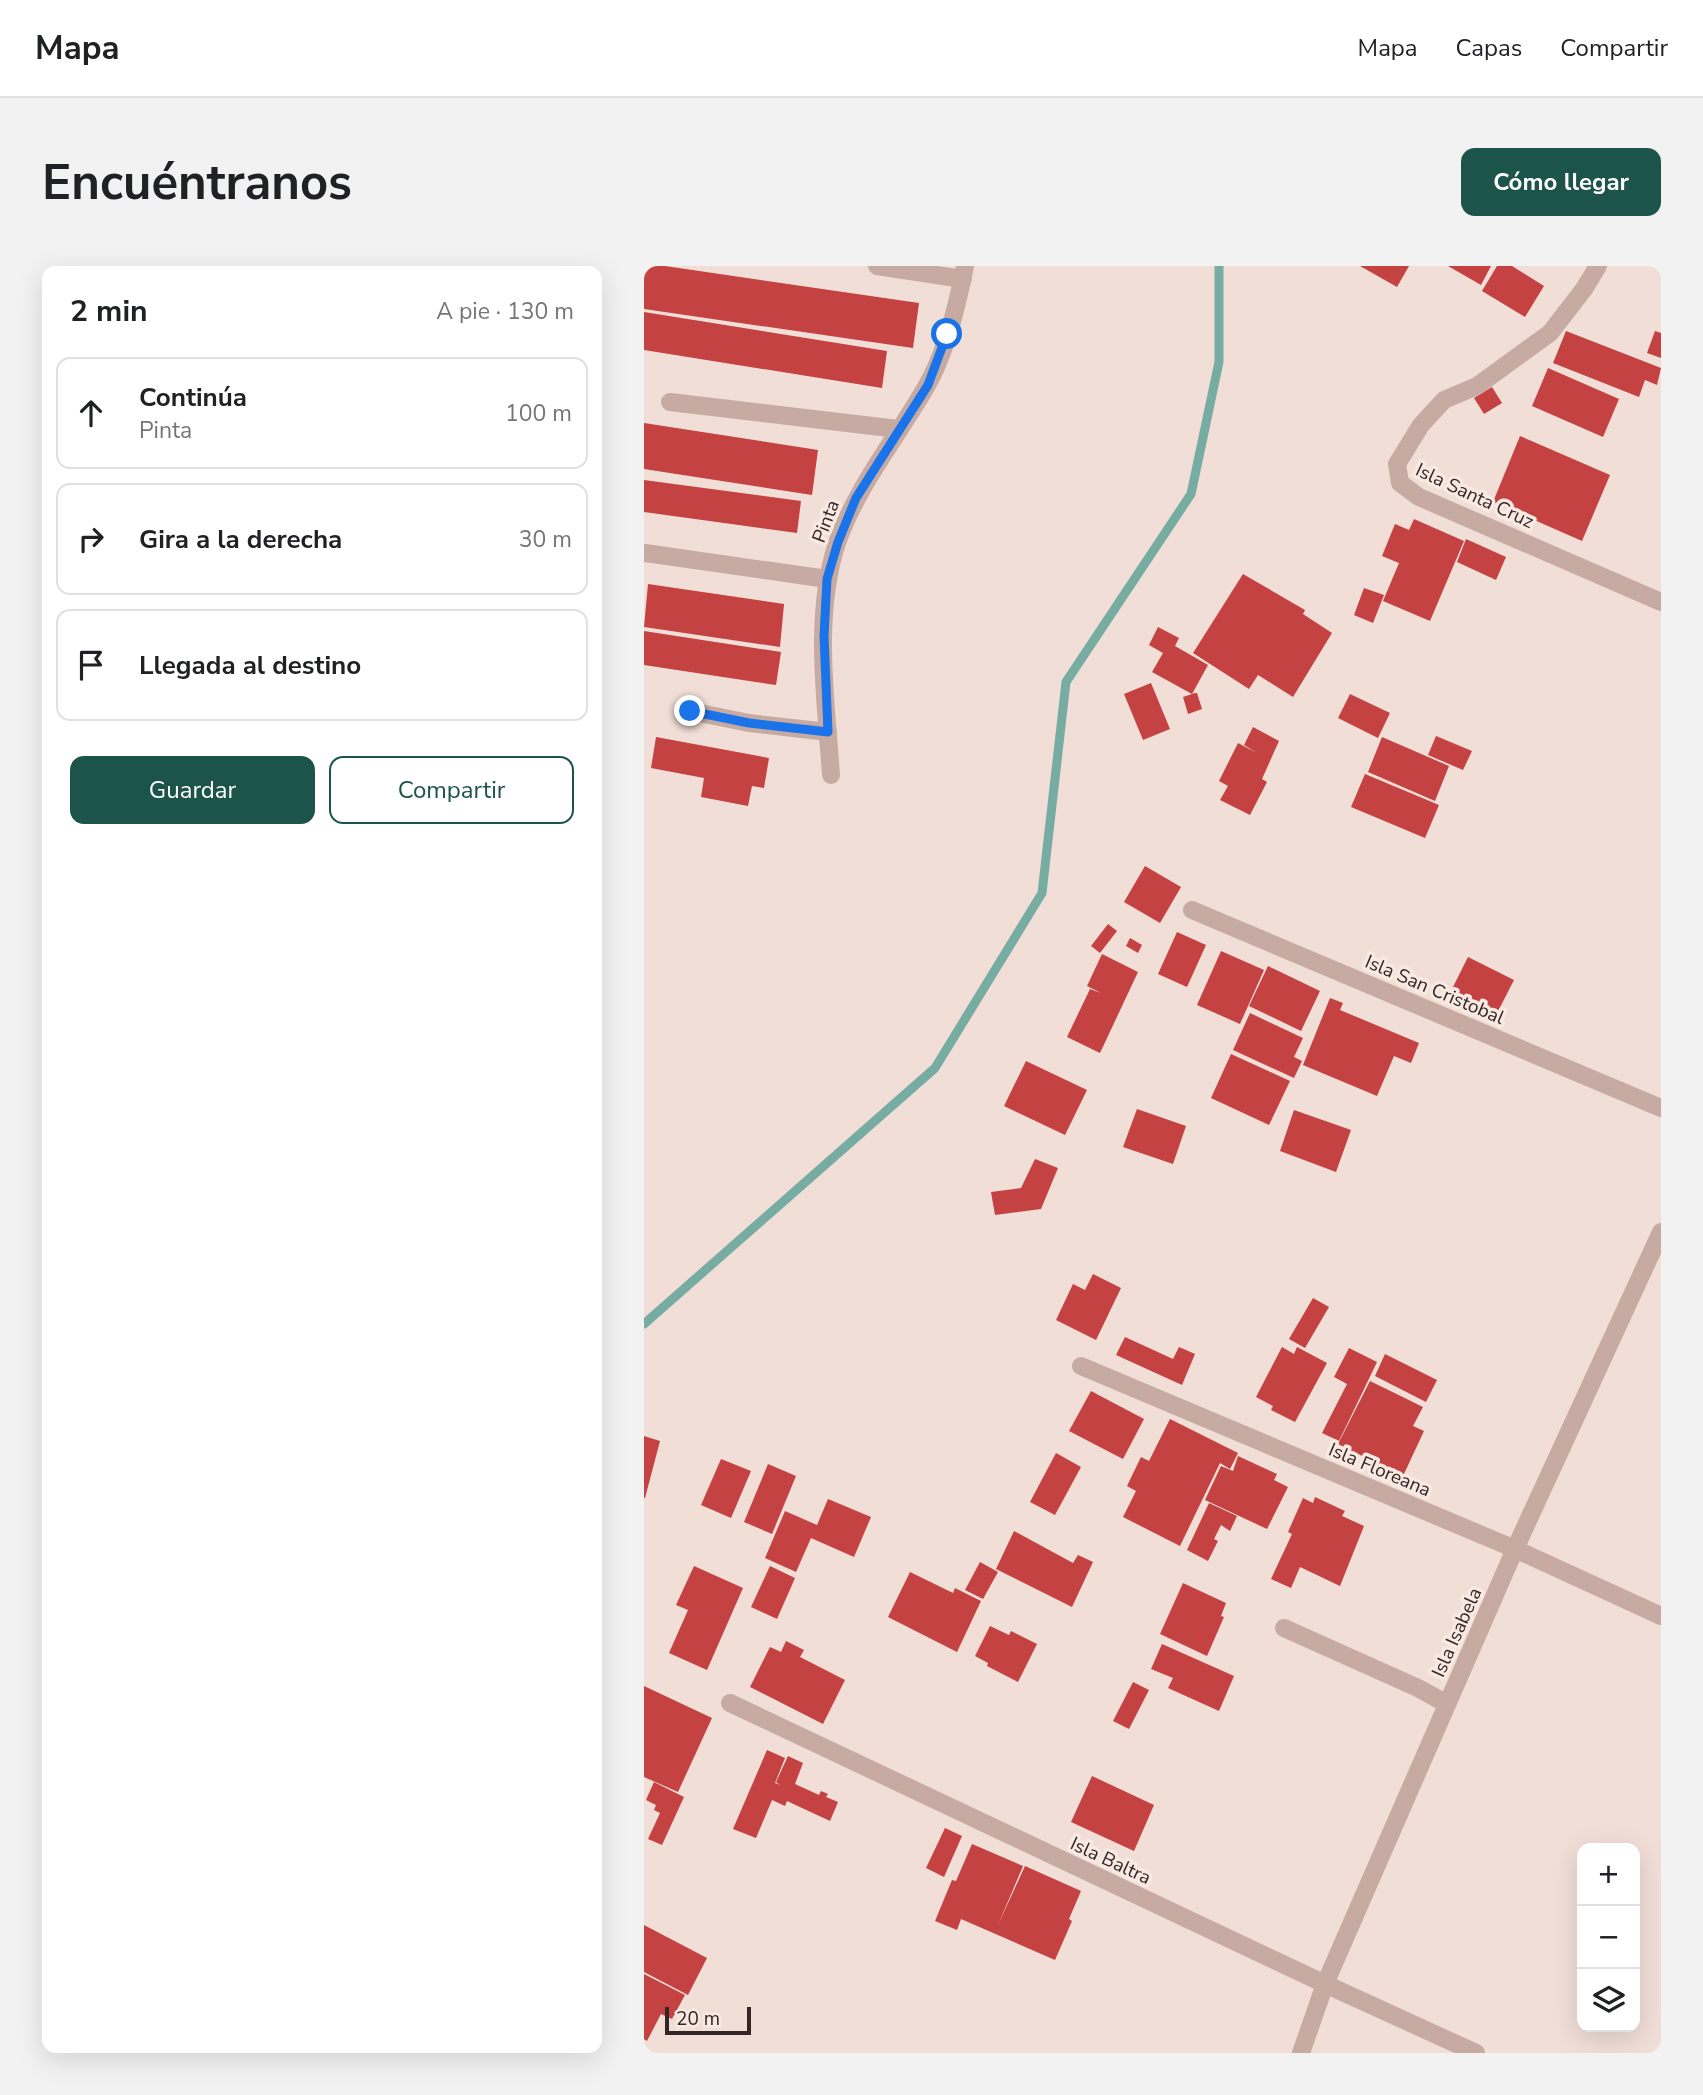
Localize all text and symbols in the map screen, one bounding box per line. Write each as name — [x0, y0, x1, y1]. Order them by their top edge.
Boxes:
text: Mapa — [35, 26, 120, 71]
text: Mapa — [1358, 32, 1418, 64]
text: Capas — [1456, 32, 1522, 64]
text: Compartir — [1560, 32, 1668, 64]
button: Cómo llegar — [1461, 148, 1661, 216]
text: Encuéntranos — [42, 149, 352, 216]
text: 2 min — [70, 291, 148, 332]
text: A pie · 130 m — [436, 296, 574, 327]
route start — [931, 318, 962, 349]
text: Continúa — [139, 380, 247, 415]
icon: ahead — [72, 394, 110, 432]
text: 100 m — [505, 398, 572, 429]
text: Pinta — [139, 415, 192, 446]
street label: Isla Santa Cruz — [1411, 457, 1538, 535]
street label: Pinta — [806, 496, 846, 547]
icon: right — [72, 520, 110, 558]
text: Gira a la derecha — [139, 522, 342, 557]
text: 30 m — [519, 524, 572, 555]
icon: arrive — [72, 646, 110, 684]
text: Llegada al destino — [139, 648, 361, 683]
route end — [674, 695, 705, 726]
button: Guardar — [70, 756, 315, 824]
button: Compartir — [329, 756, 574, 824]
street label: Isla San Cristobal — [1361, 949, 1509, 1031]
street label: Isla Floreana — [1324, 1437, 1435, 1503]
street label: Isla Isabela — [1426, 1583, 1488, 1681]
street label: Isla Baltra — [1066, 1831, 1155, 1891]
map controls — [1577, 1843, 1640, 2032]
button: + — [1577, 1843, 1640, 1906]
button: − — [1577, 1906, 1640, 1969]
button: layers — [1577, 1969, 1640, 2032]
scale bar — [665, 2004, 751, 2036]
text: 20 m — [676, 2006, 720, 2032]

